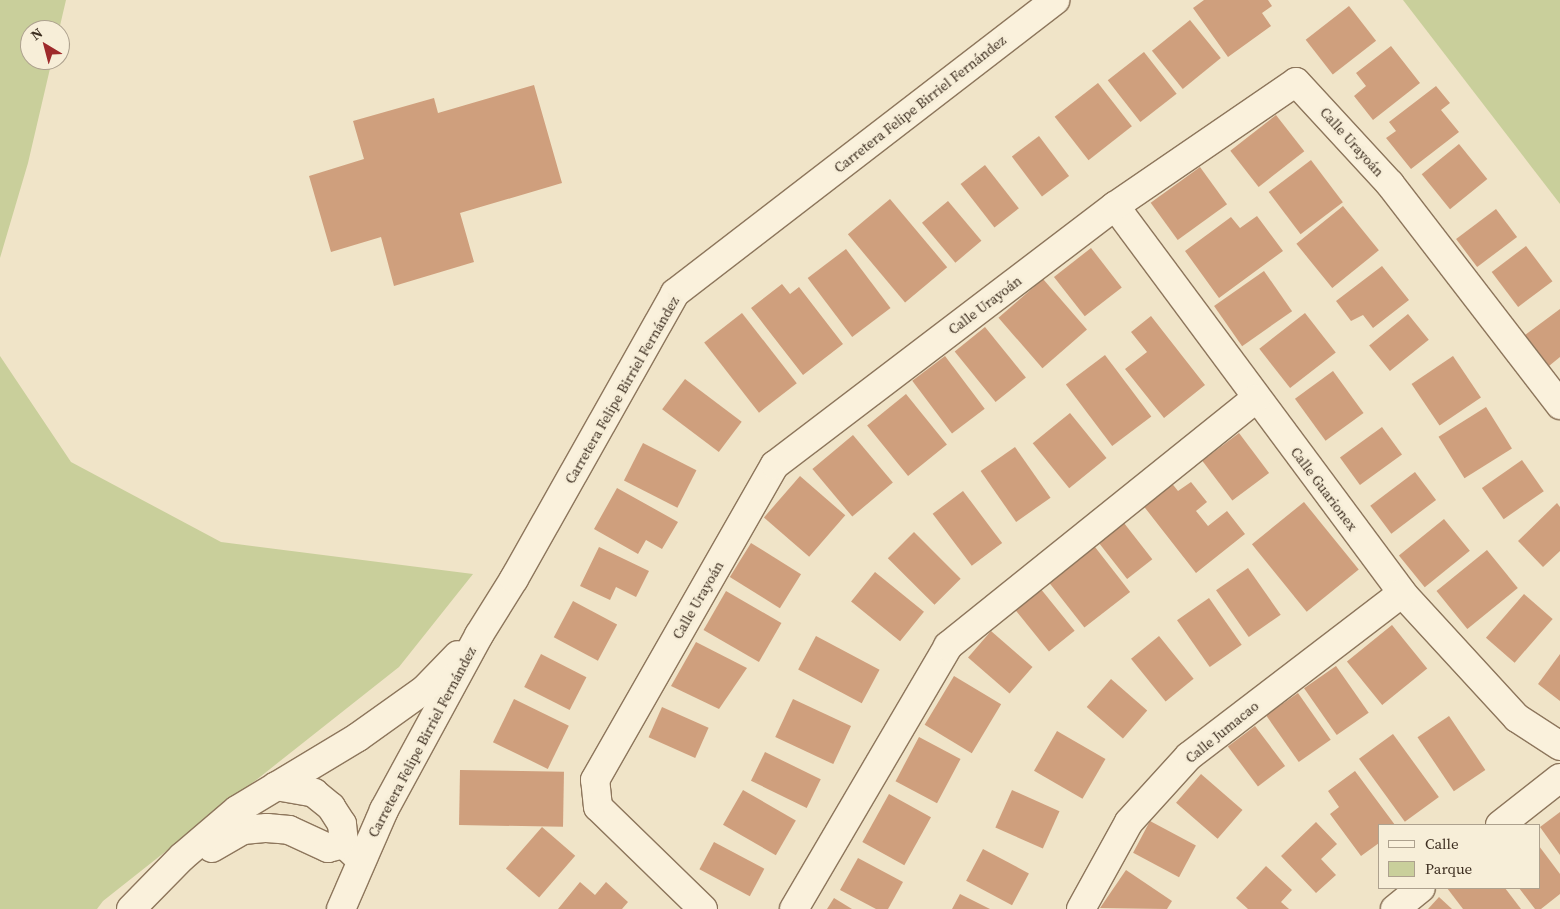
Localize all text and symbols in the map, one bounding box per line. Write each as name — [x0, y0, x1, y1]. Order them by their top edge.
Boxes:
north arrow — [20, 20, 70, 70]
text: N — [26, 23, 47, 45]
street label: Carretera Felipe Birriel Fernández — [831, 32, 1009, 176]
street label: Calle Urayoán — [1317, 104, 1387, 180]
street label: Calle Urayoán — [945, 272, 1025, 338]
street label: Carretera Felipe Birriel Fernández — [561, 293, 683, 487]
street label: Calle Guarionex — [1287, 444, 1361, 534]
street label: Calle Urayoán — [669, 558, 727, 642]
street label: Carretera Felipe Birriel Fernández — [364, 644, 480, 840]
street label: Calle Jumacao — [1182, 697, 1262, 767]
legend — [1378, 824, 1540, 889]
text: Calle — [1425, 833, 1459, 854]
text: Parque — [1425, 858, 1472, 879]

